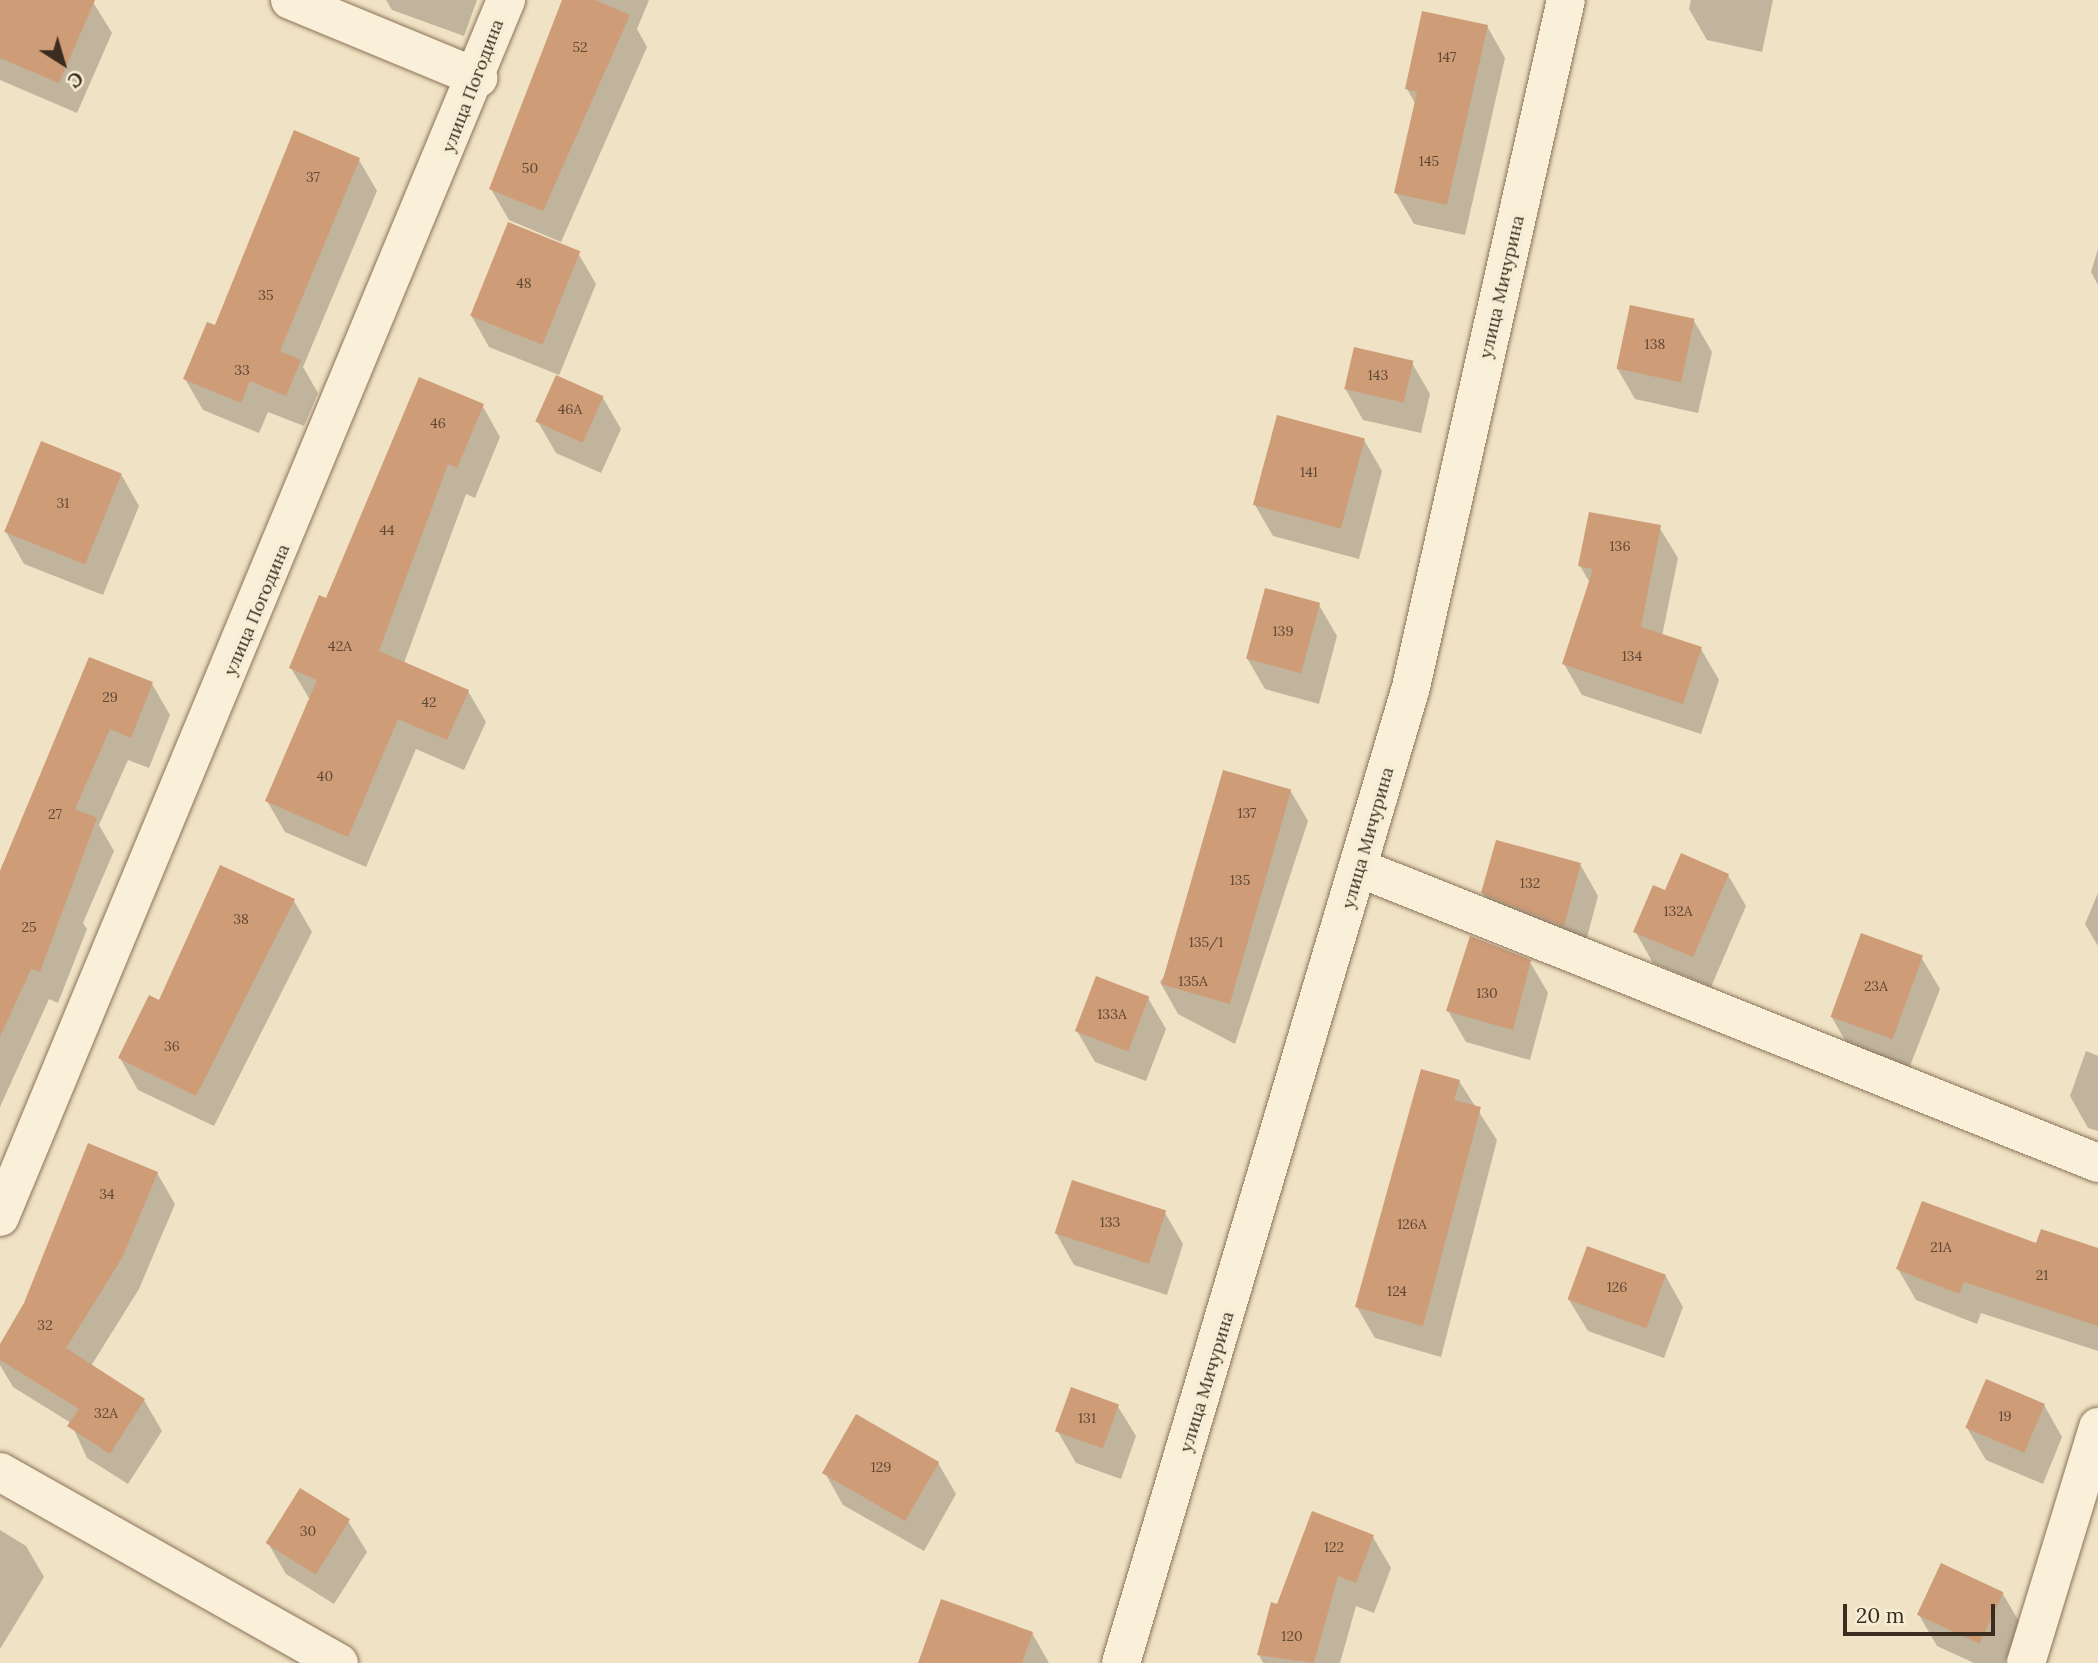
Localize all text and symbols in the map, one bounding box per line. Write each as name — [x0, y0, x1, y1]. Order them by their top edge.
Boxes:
street label: улица Погодина — [438, 16, 508, 156]
north arrow — [28, 28, 98, 98]
house number: 52 — [572, 39, 588, 55]
house number: 147 — [1437, 49, 1457, 65]
text: С — [63, 66, 88, 93]
house number: 145 — [1419, 153, 1439, 169]
house number: 50 — [522, 160, 538, 176]
house number: 37 — [306, 169, 320, 185]
street label: улица Мичурина — [1475, 213, 1529, 361]
house number: 48 — [516, 275, 532, 291]
house number: 35 — [258, 287, 274, 303]
house number: 138 — [1645, 336, 1665, 352]
house number: 33 — [234, 362, 250, 378]
house number: 143 — [1368, 367, 1388, 383]
house number: 46А — [558, 401, 582, 417]
house number: 46 — [430, 415, 446, 431]
house number: 141 — [1300, 464, 1318, 480]
house number: 31 — [57, 495, 69, 511]
house number: 44 — [379, 522, 395, 538]
house number: 136 — [1610, 538, 1630, 554]
street label: улица Погодина — [219, 541, 295, 679]
house number: 139 — [1273, 623, 1293, 639]
house number: 42А — [328, 638, 352, 654]
house number: 134 — [1622, 648, 1642, 664]
house number: 29 — [102, 689, 118, 705]
house number: 42 — [421, 694, 437, 710]
street label: улица Мичурина — [1337, 765, 1399, 911]
house number: 40 — [317, 768, 333, 784]
house number: 137 — [1237, 805, 1257, 821]
house number: 27 — [48, 806, 62, 822]
house number: 135 — [1230, 872, 1250, 888]
house number: 132 — [1520, 875, 1540, 891]
house number: 132А — [1663, 903, 1693, 919]
house number: 38 — [233, 911, 249, 927]
house number: 25 — [21, 919, 37, 935]
house number: 135/1 — [1189, 934, 1223, 950]
house number: 135А — [1178, 973, 1208, 989]
house number: 23А — [1864, 978, 1888, 994]
house number: 130 — [1476, 985, 1498, 1001]
house number: 133А — [1097, 1006, 1127, 1022]
house number: 36 — [164, 1038, 180, 1054]
house number: 34 — [99, 1186, 115, 1202]
house number: 133 — [1100, 1214, 1120, 1230]
house number: 126А — [1397, 1216, 1427, 1232]
house number: 21А — [1930, 1239, 1952, 1255]
house number: 21 — [2036, 1267, 2048, 1283]
house number: 126 — [1607, 1279, 1627, 1295]
house number: 124 — [1387, 1283, 1407, 1299]
street label: улица Мичурина — [1175, 1309, 1239, 1455]
house number: 32 — [37, 1317, 53, 1333]
house number: 32А — [94, 1405, 118, 1421]
house number: 19 — [1998, 1408, 2012, 1424]
house number: 131 — [1078, 1410, 1096, 1426]
house number: 129 — [871, 1459, 891, 1475]
house number: 30 — [300, 1523, 316, 1539]
house number: 122 — [1324, 1539, 1344, 1555]
scale bar — [1846, 1590, 1998, 1634]
text: 20 m — [1856, 1602, 1905, 1629]
house number: 120 — [1281, 1628, 1303, 1644]

